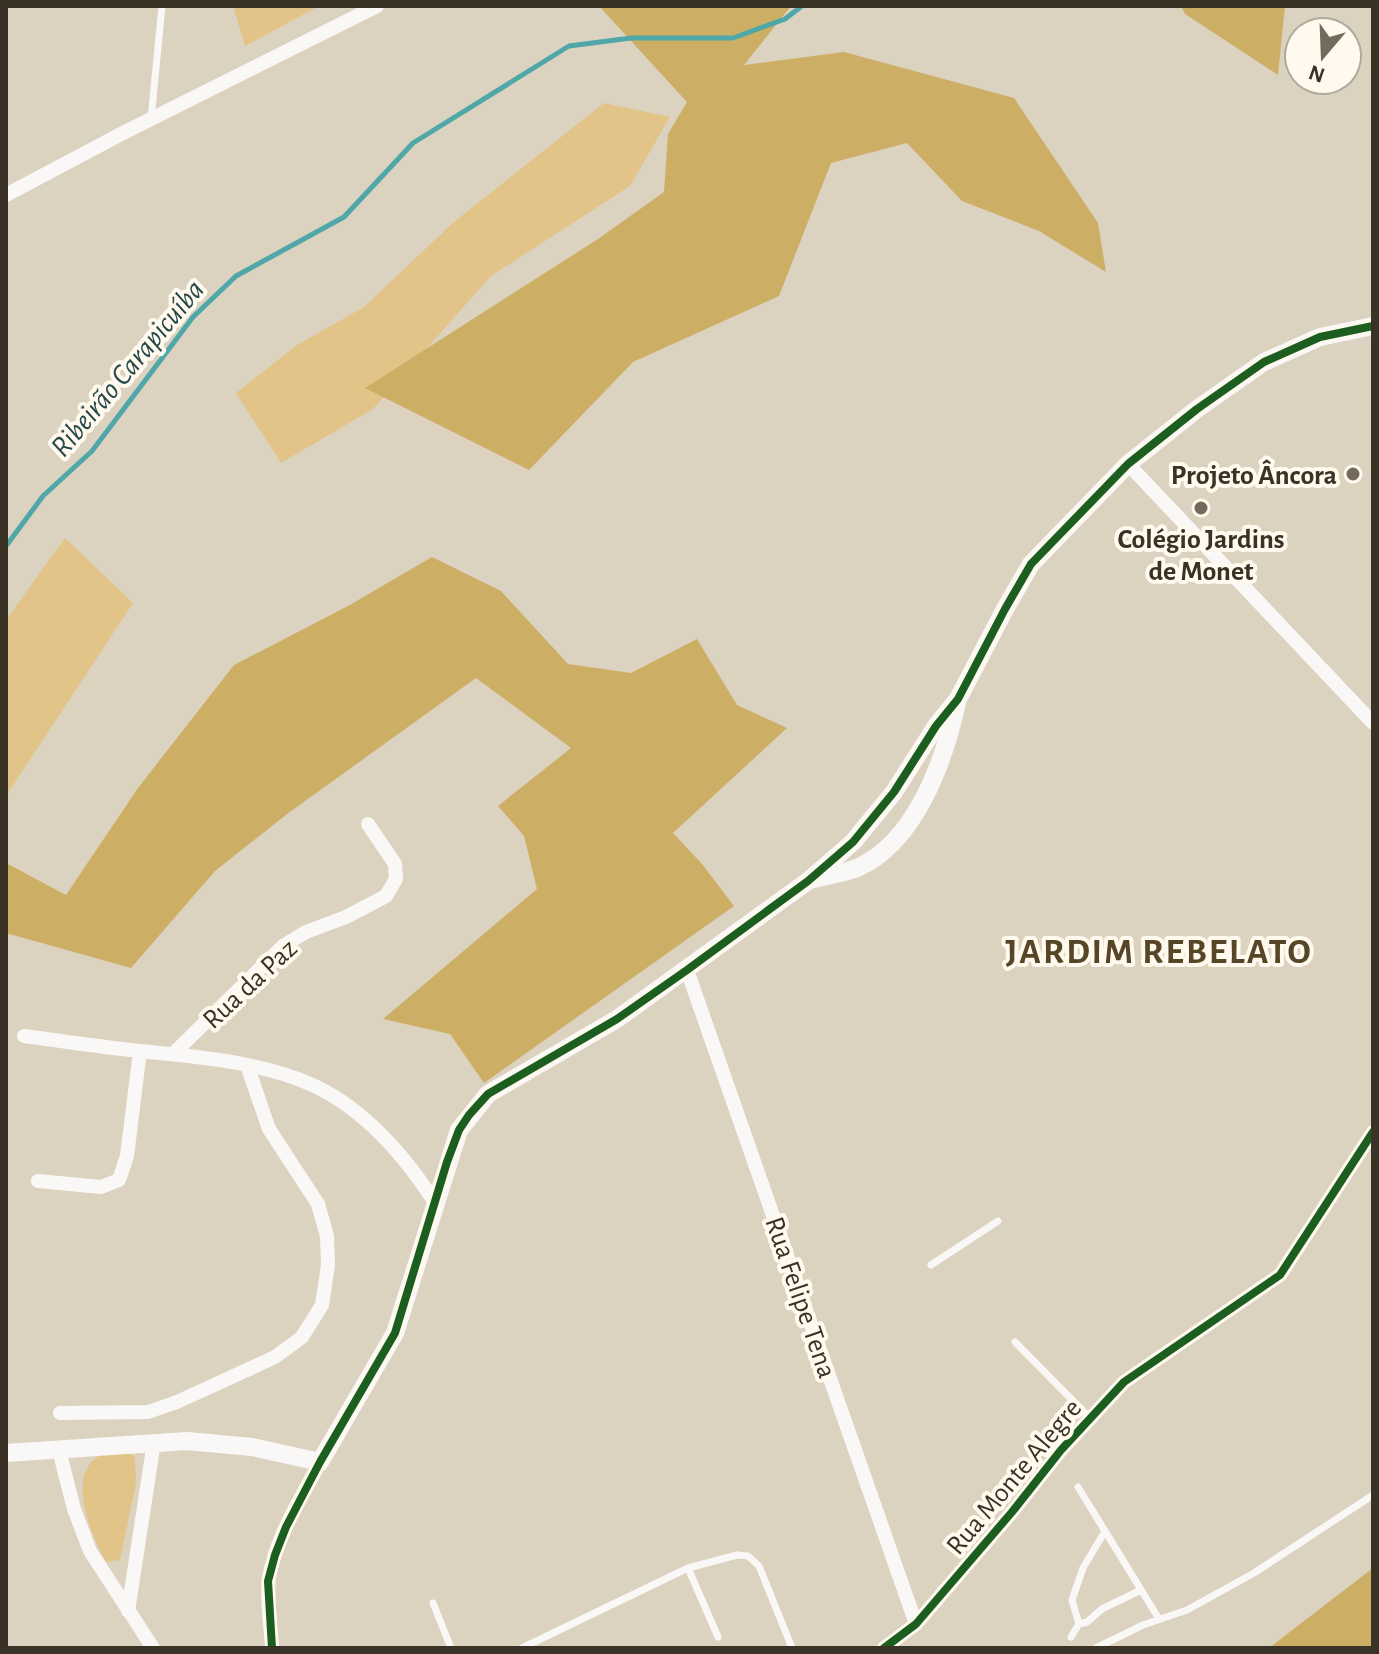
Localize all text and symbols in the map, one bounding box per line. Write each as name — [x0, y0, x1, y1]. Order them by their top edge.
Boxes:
north arrow — [1283, 16, 1363, 96]
text: N — [1306, 61, 1328, 87]
water label: Ribeirão Carapicuíba — [45, 275, 210, 463]
place label: Projeto Âncora — [1171, 459, 1337, 490]
marker: Projeto Âncora — [1344, 465, 1362, 483]
marker: Colégio Jardins de Monet — [1192, 499, 1210, 517]
place label: Colégio Jardins de Monet — [1117, 526, 1285, 586]
street label: Rua da Paz — [198, 934, 303, 1035]
district label: JARDIM REBELATO — [1005, 934, 1313, 970]
street label: Rua Felipe Tena — [759, 1213, 841, 1382]
street label: Rua Monte Alegre — [942, 1394, 1087, 1560]

